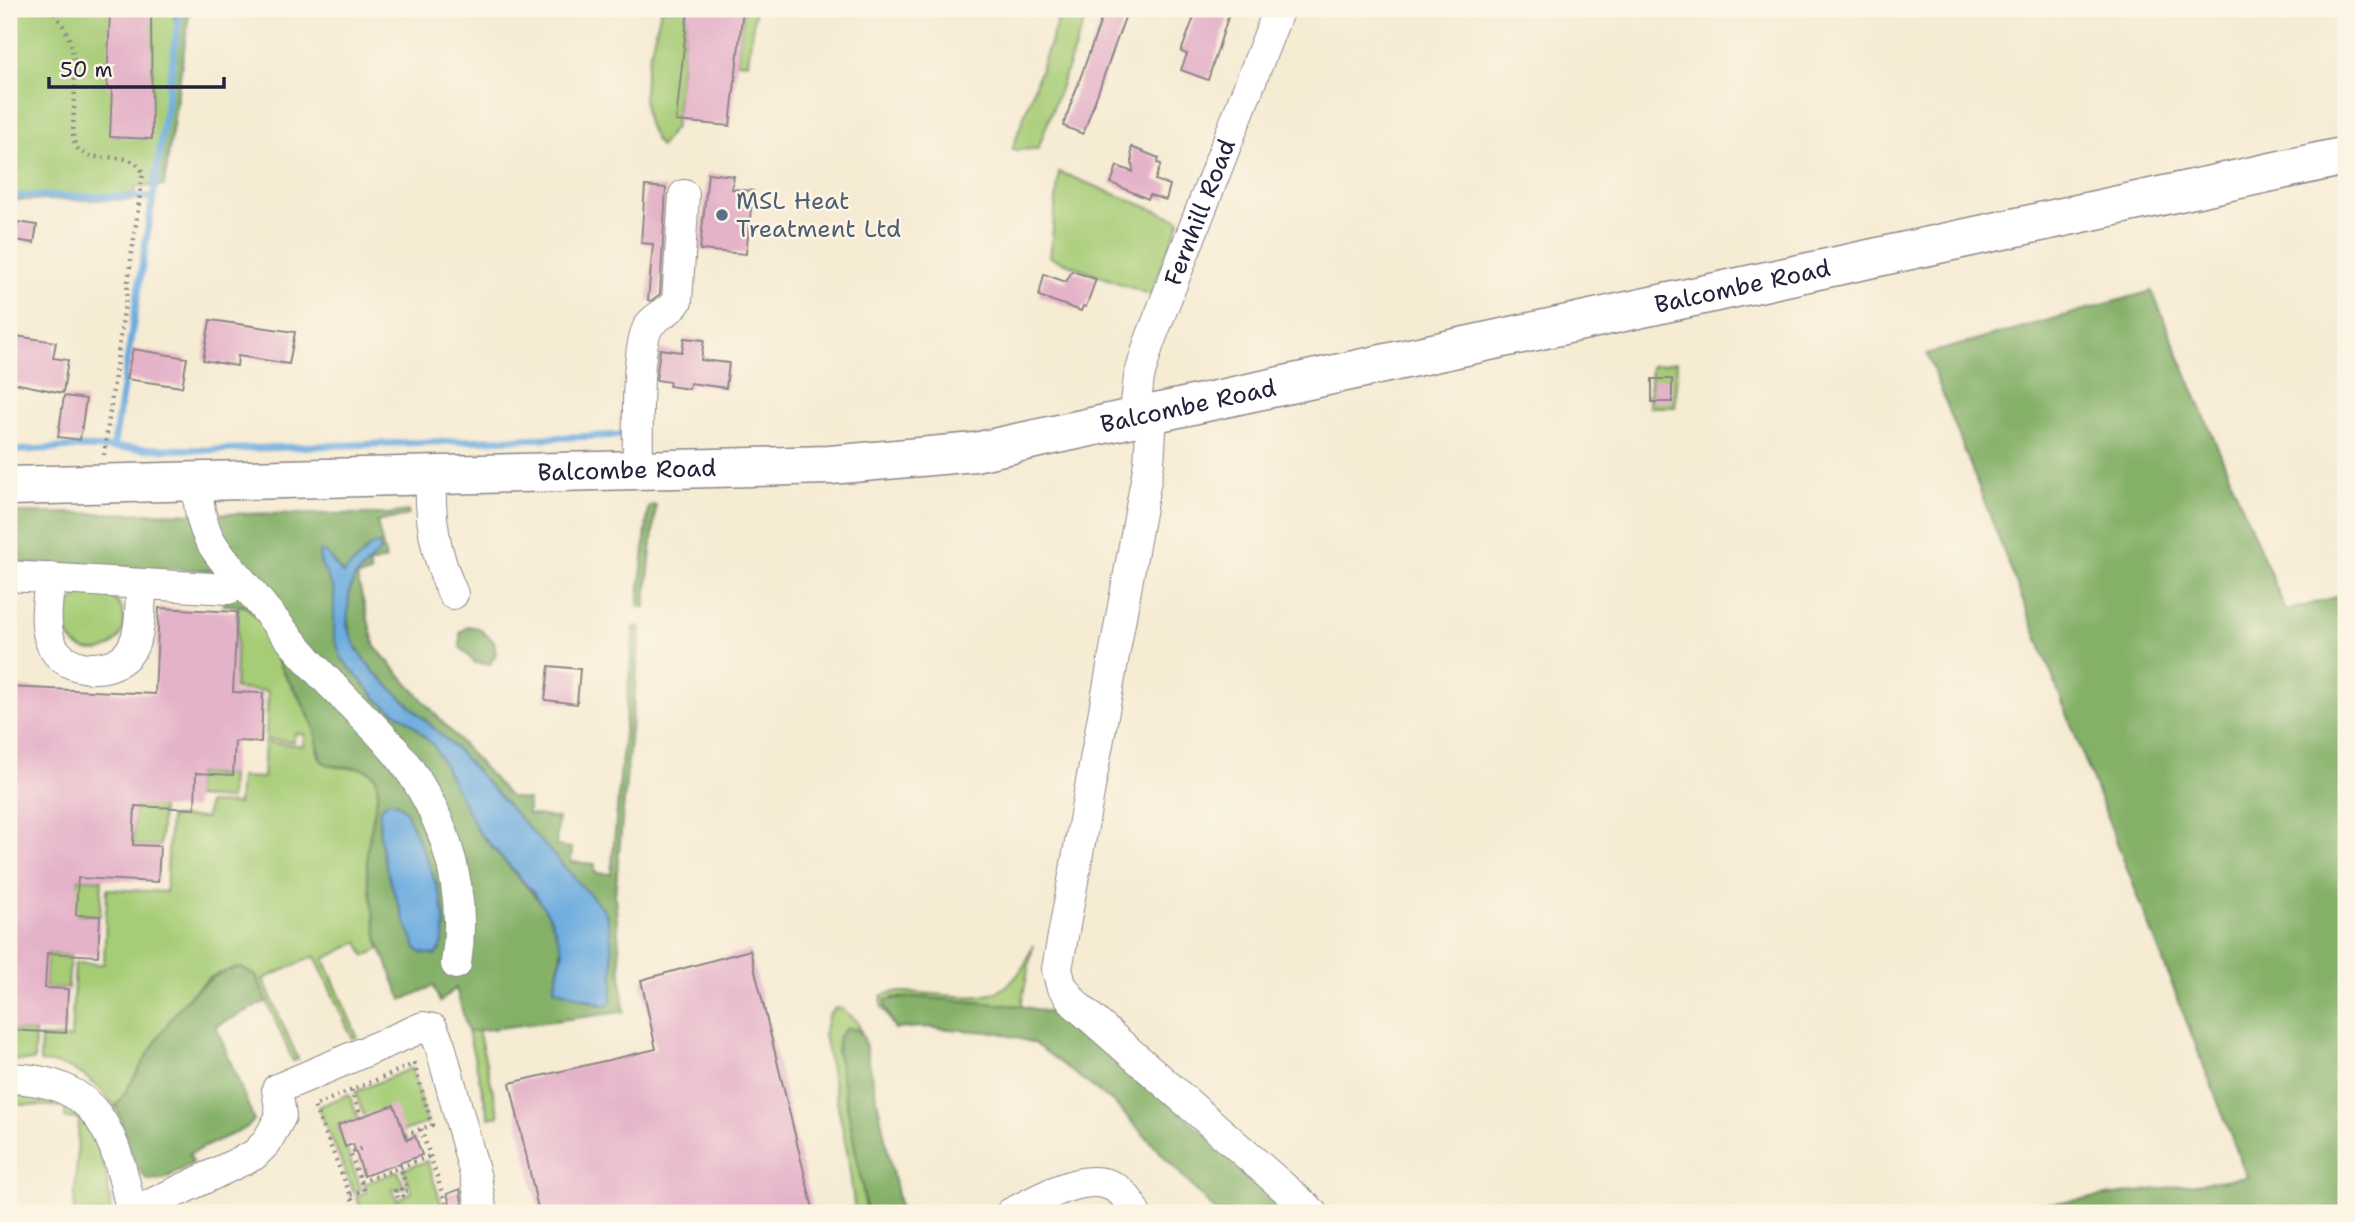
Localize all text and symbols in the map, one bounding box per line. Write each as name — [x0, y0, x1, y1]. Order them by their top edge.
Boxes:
scale bar — [49, 46, 224, 90]
text: 50 m — [60, 56, 113, 84]
street label: Fernhill Road — [1157, 134, 1243, 290]
place label: MSL Heat Treatment Ltd — [736, 185, 901, 245]
marker: MSL Heat Treatment Ltd — [714, 207, 730, 223]
street label: Balcombe Road — [1652, 252, 1833, 321]
street label: Balcombe Road — [1097, 371, 1279, 440]
street label: Balcombe Road — [537, 452, 717, 488]

